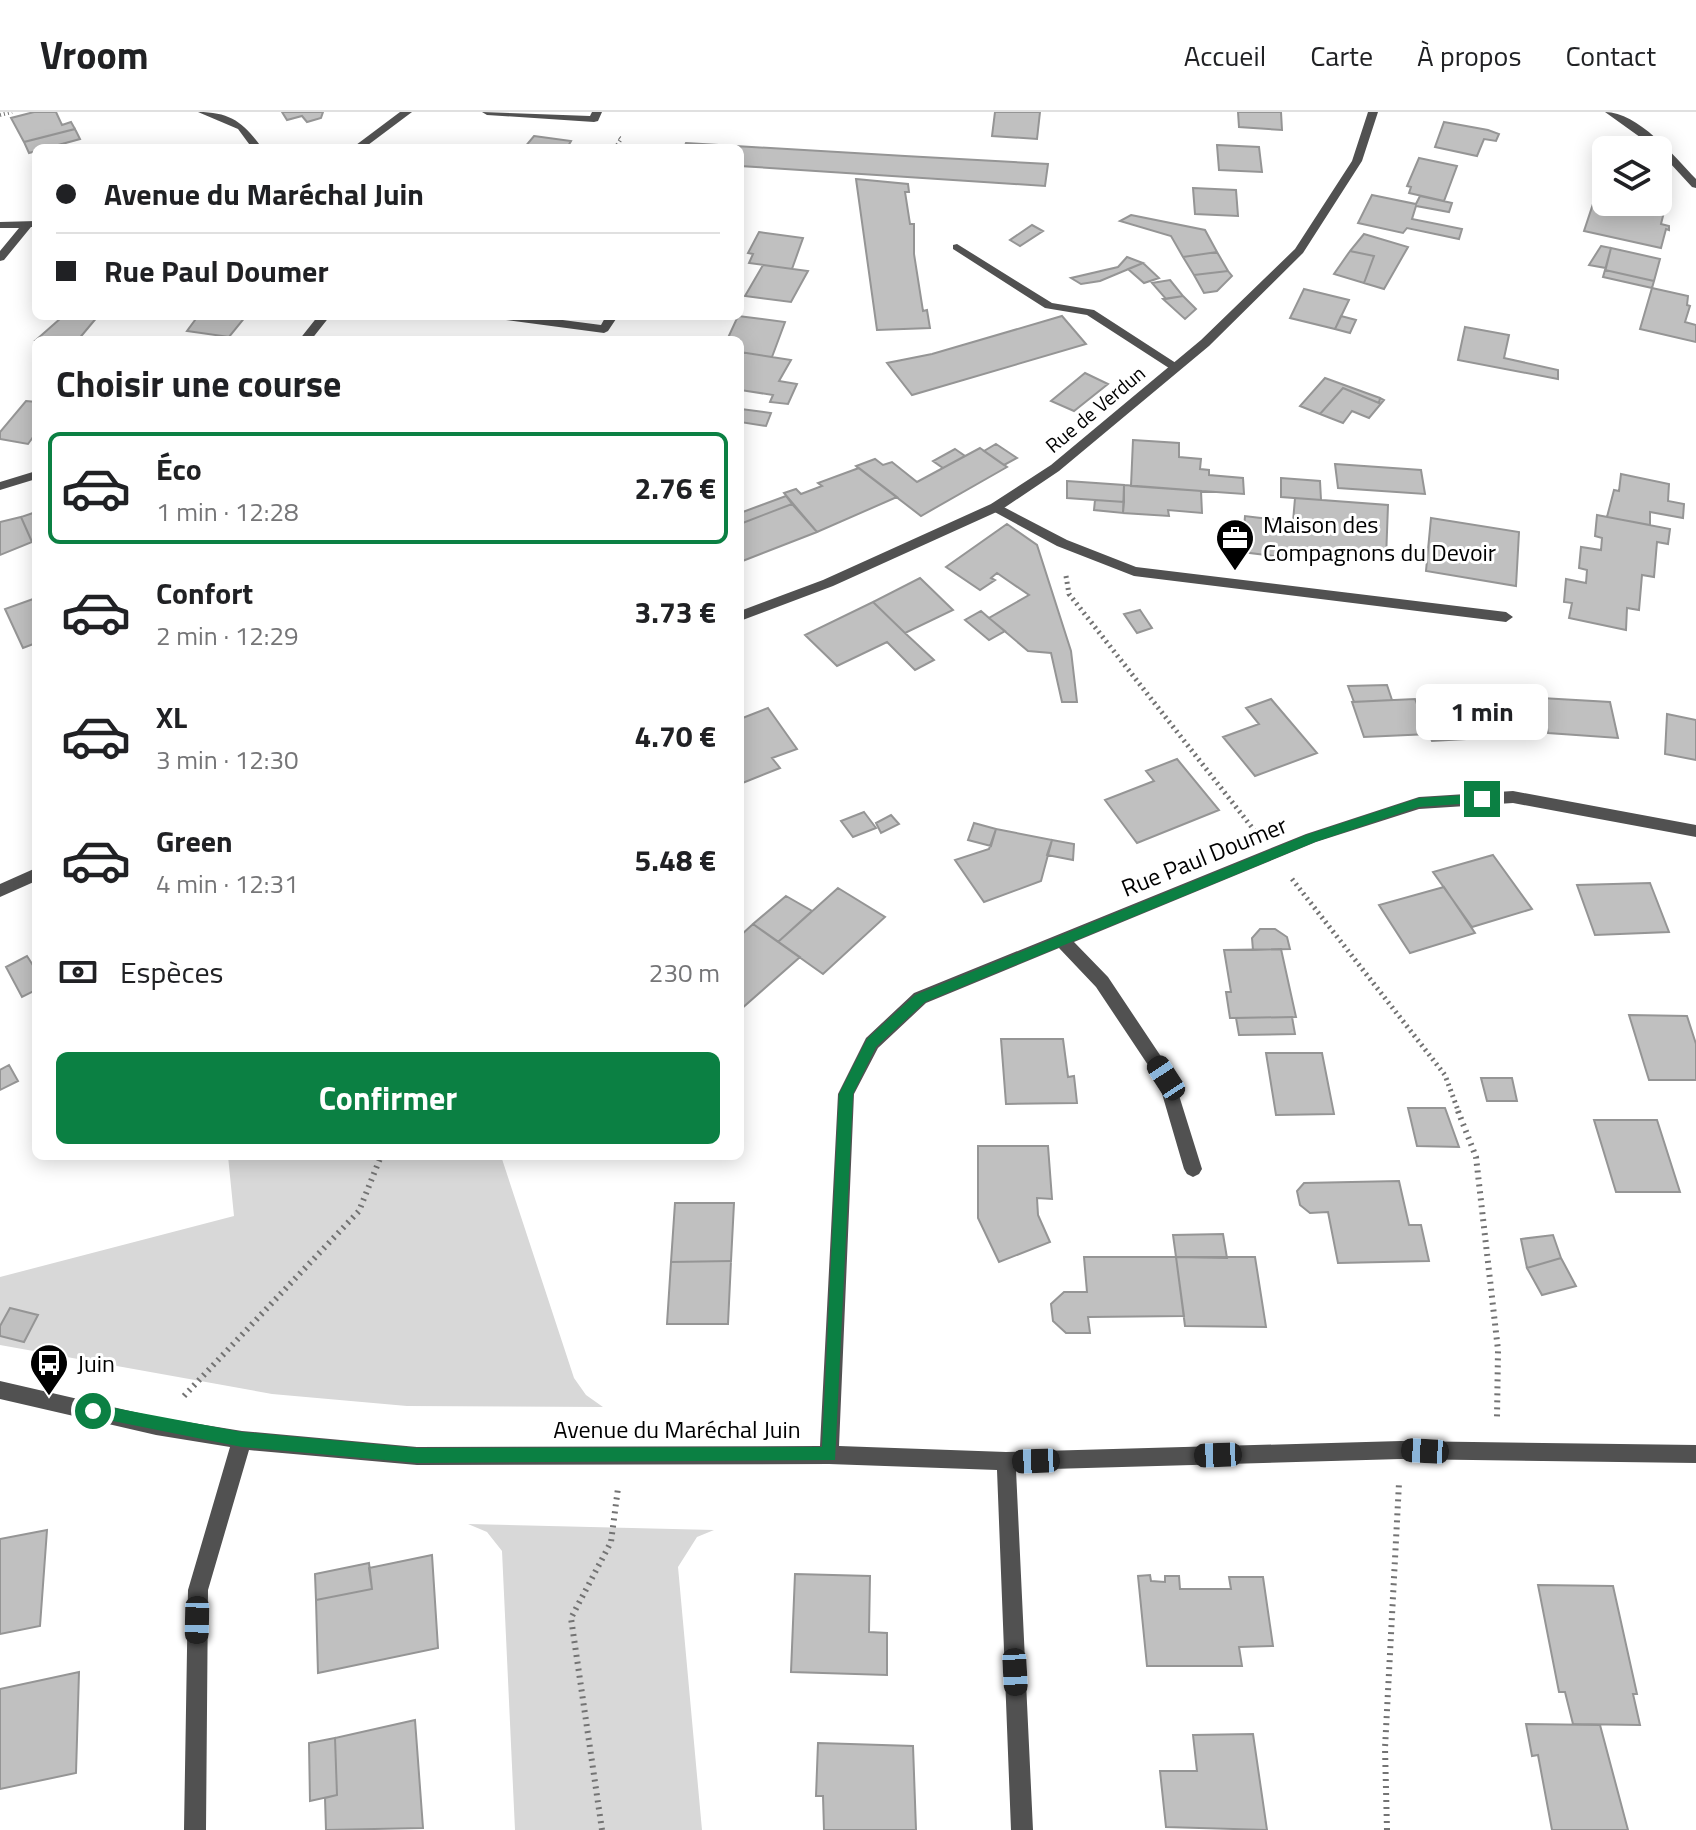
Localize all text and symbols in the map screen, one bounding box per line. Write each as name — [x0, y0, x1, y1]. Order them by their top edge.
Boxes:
text: Vroom — [40, 26, 149, 84]
text: Accueil — [1184, 34, 1266, 77]
text: Carte — [1310, 34, 1373, 77]
text: À propos — [1417, 34, 1521, 77]
text: Contact — [1565, 34, 1656, 77]
map controls — [1592, 136, 1672, 216]
button: layers — [1592, 136, 1672, 216]
text: Avenue du Maréchal Juin — [104, 171, 424, 217]
text: Rue Paul Doumer — [104, 248, 329, 294]
text: Choisir une course — [56, 356, 341, 411]
street label: Rue de Verdun — [1038, 358, 1152, 460]
text: Éco — [156, 446, 202, 492]
icon: car — [60, 452, 132, 524]
text: 2.76 € — [635, 465, 716, 511]
text: 1 min · 12:28 — [156, 492, 299, 531]
place label: Maison des Compagnons du Devoir — [1263, 506, 1496, 570]
office icon: Maison des Compagnons du Devoir — [1214, 517, 1256, 572]
text: Confort — [156, 570, 253, 616]
icon: car — [60, 576, 132, 648]
text: 3.73 € — [635, 589, 716, 635]
text: 2 min · 12:29 — [156, 616, 299, 655]
callout: 1 min — [1416, 683, 1548, 739]
text: 1 min — [1450, 692, 1514, 731]
text: XL — [156, 694, 187, 740]
icon: car — [60, 700, 132, 772]
text: 4.70 € — [635, 713, 716, 759]
text: 3 min · 12:30 — [156, 740, 299, 779]
route end — [1464, 781, 1500, 817]
street label: Rue Paul Doumer — [1116, 806, 1292, 906]
text: Green — [156, 818, 233, 864]
icon: car — [60, 824, 132, 896]
text: 5.48 € — [635, 837, 716, 883]
text: 4 min · 12:31 — [156, 864, 299, 903]
text: Espèces — [120, 949, 224, 995]
icon: cash — [56, 950, 100, 994]
text: 230 m — [649, 953, 720, 992]
car — [1143, 1051, 1189, 1105]
button: Confirmer — [56, 1052, 720, 1144]
bus stop icon: Juin — [28, 1342, 70, 1397]
place label: Juin — [77, 1345, 115, 1381]
route start — [75, 1393, 111, 1429]
street label: Avenue du Maréchal Juin — [553, 1411, 801, 1447]
car — [1400, 1438, 1450, 1464]
car — [1194, 1442, 1242, 1468]
car — [1012, 1448, 1060, 1474]
car — [185, 1596, 209, 1644]
car — [1002, 1647, 1028, 1697]

